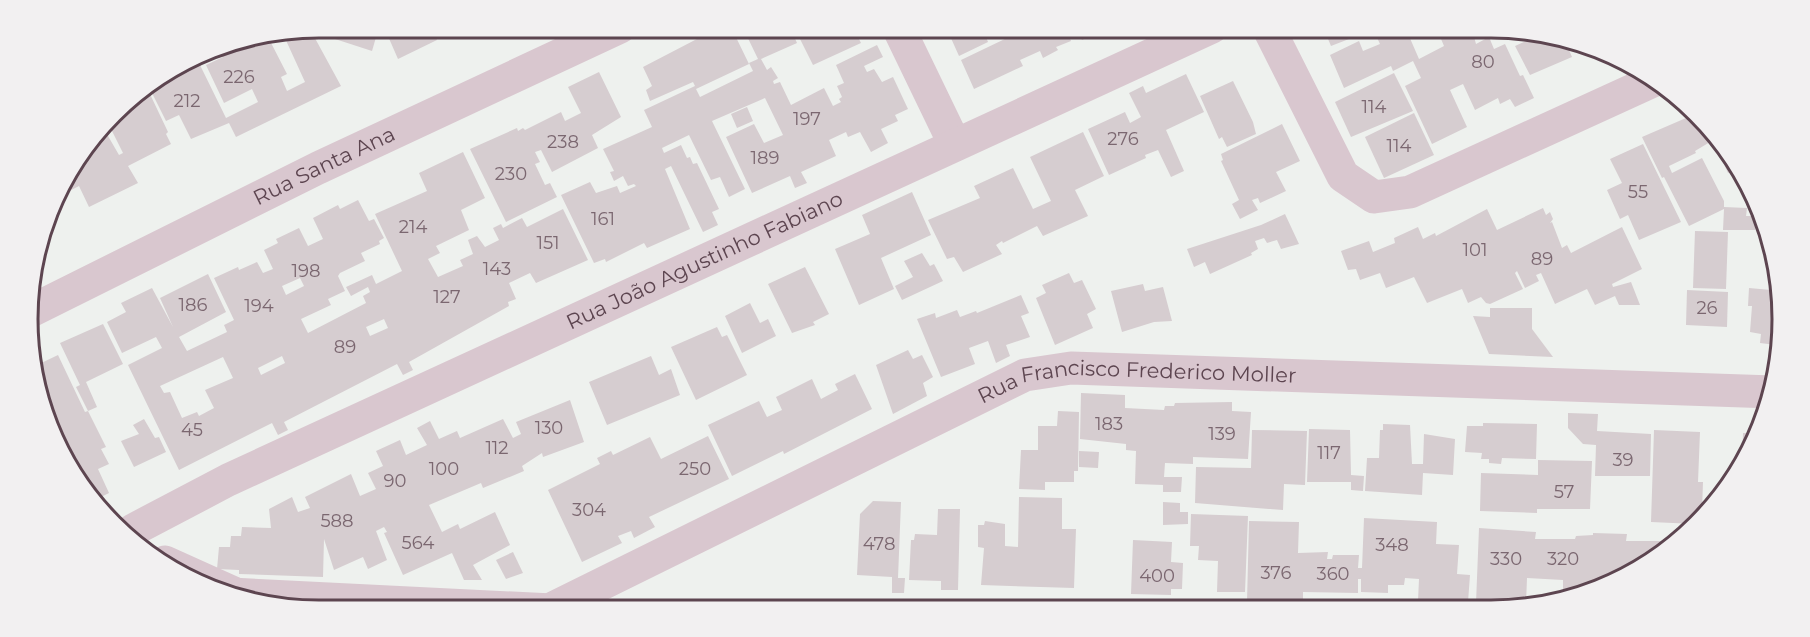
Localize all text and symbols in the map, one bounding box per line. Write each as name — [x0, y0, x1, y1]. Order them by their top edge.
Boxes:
house number: 80 — [1471, 51, 1495, 73]
house number: 226 — [223, 66, 255, 88]
house number: 212 — [174, 90, 200, 112]
house number: 114 — [1362, 96, 1387, 118]
house number: 197 — [793, 108, 821, 130]
street label: Rua Santa Ana — [249, 121, 399, 210]
house number: 276 — [1107, 128, 1139, 150]
house number: 238 — [547, 131, 579, 153]
house number: 114 — [1387, 135, 1412, 157]
house number: 189 — [751, 147, 780, 169]
house number: 230 — [495, 163, 527, 185]
house number: 55 — [1628, 181, 1648, 203]
street label: Rua João Agustinho Fabiano — [562, 186, 847, 335]
house number: 161 — [591, 208, 615, 230]
house number: 214 — [399, 216, 427, 238]
house number: 151 — [536, 232, 560, 254]
house number: 101 — [1463, 239, 1487, 261]
house number: 89 — [1531, 248, 1553, 270]
house number: 143 — [483, 258, 511, 280]
house number: 198 — [292, 260, 320, 282]
house number: 127 — [433, 286, 461, 308]
house number: 186 — [179, 294, 208, 316]
house number: 194 — [244, 295, 274, 317]
house number: 26 — [1696, 297, 1718, 319]
house number: 89 — [334, 336, 356, 358]
street label: Rua Francisco Frederico Moller — [973, 355, 1297, 408]
house number: 183 — [1095, 413, 1123, 435]
house number: 130 — [535, 417, 563, 439]
house number: 45 — [181, 419, 203, 441]
house number: 139 — [1208, 423, 1236, 445]
house number: 112 — [485, 437, 509, 459]
house number: 117 — [1317, 442, 1341, 464]
house number: 39 — [1612, 449, 1634, 471]
house number: 100 — [429, 458, 459, 480]
house number: 250 — [679, 458, 711, 480]
house number: 90 — [384, 470, 406, 492]
house number: 57 — [1554, 481, 1574, 503]
house number: 304 — [572, 499, 606, 521]
house number: 588 — [320, 510, 354, 532]
house number: 564 — [401, 532, 435, 554]
house number: 478 — [863, 533, 895, 555]
house number: 348 — [1375, 534, 1409, 556]
house number: 330 — [1490, 548, 1522, 570]
house number: 320 — [1547, 548, 1579, 570]
house number: 376 — [1260, 562, 1292, 584]
house number: 360 — [1316, 563, 1350, 585]
house number: 400 — [1139, 565, 1175, 587]

